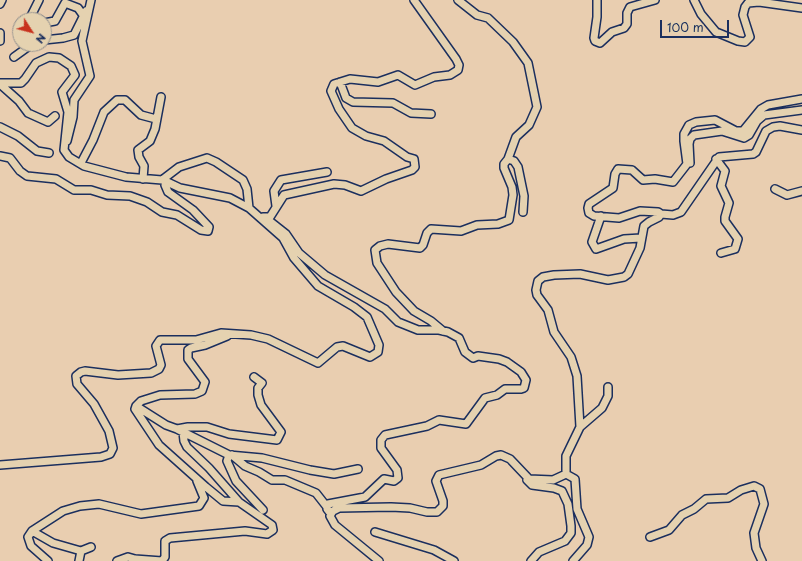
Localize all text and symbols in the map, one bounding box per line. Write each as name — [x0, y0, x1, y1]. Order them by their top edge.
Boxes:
north arrow — [12, 12, 52, 52]
scale bar — [662, 12, 731, 38]
text: 100 m — [667, 18, 704, 36]
text: N — [32, 30, 51, 47]

